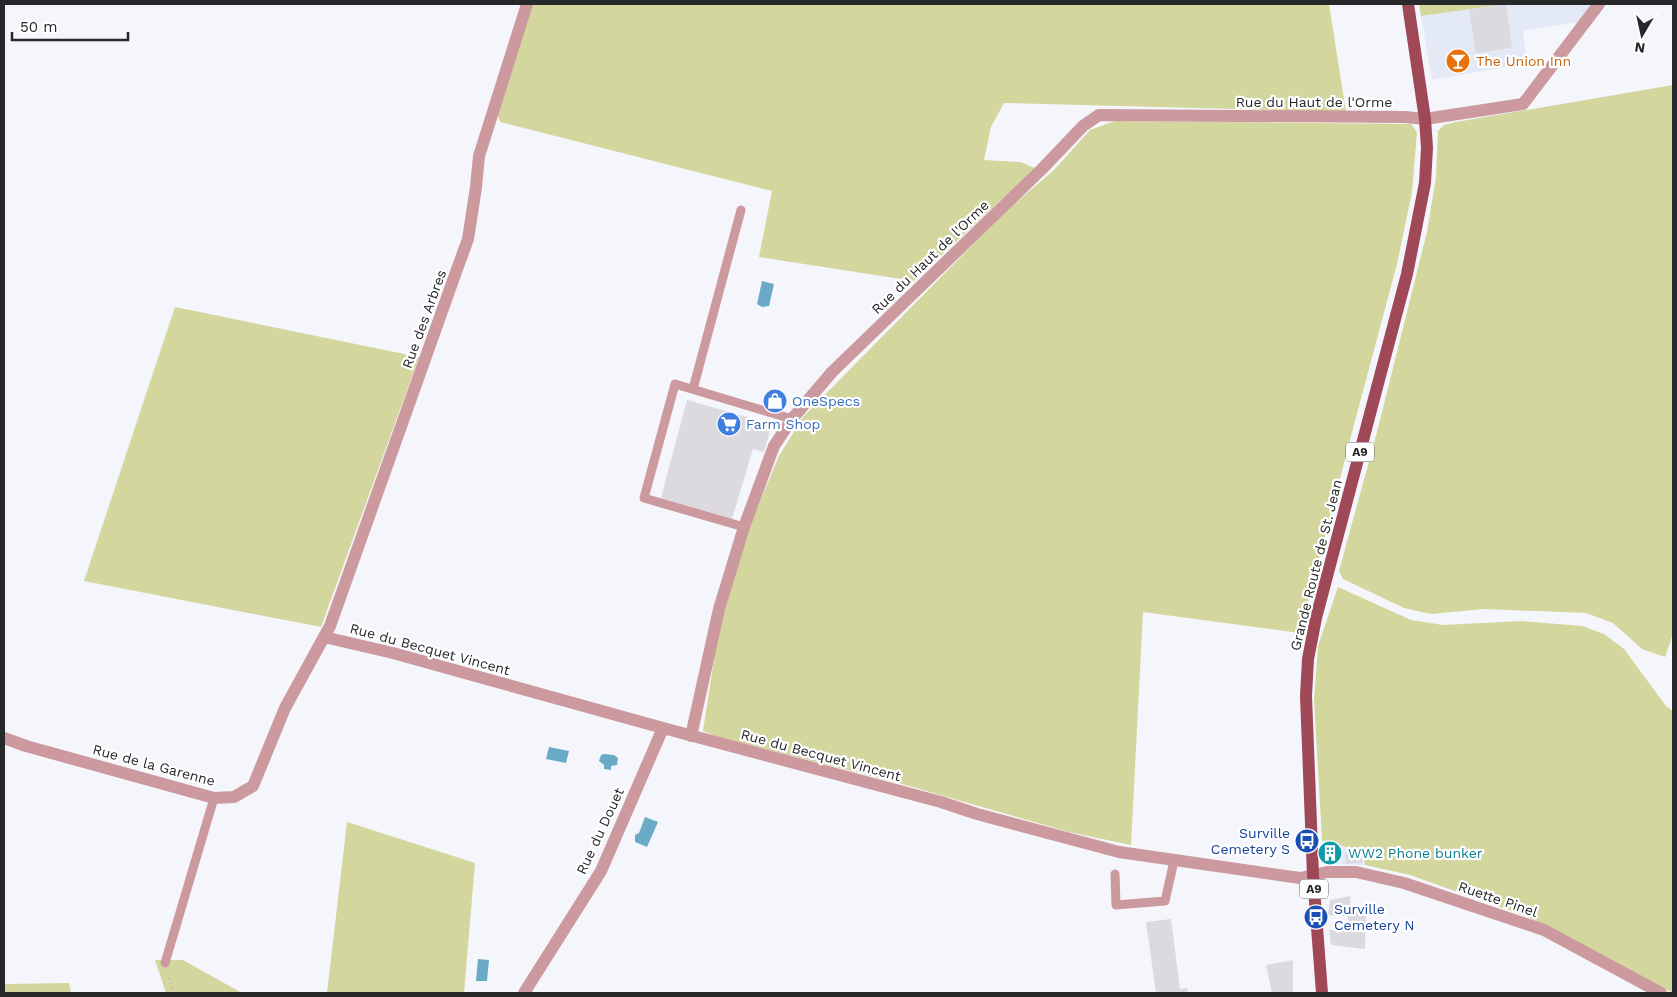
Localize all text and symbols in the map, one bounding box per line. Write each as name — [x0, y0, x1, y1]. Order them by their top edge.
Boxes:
scale bar — [12, 10, 129, 42]
north arrow — [1617, 10, 1667, 60]
text: 50 m — [20, 18, 57, 36]
text: N — [1634, 39, 1646, 57]
bar icon: The Union Inn — [1445, 48, 1471, 74]
place label: The Union Inn — [1476, 53, 1571, 69]
street label: Rue du Haut de l'Orme — [1236, 94, 1392, 110]
street label: Rue du Haut de l'Orme — [868, 197, 992, 317]
street label: Rue des Arbres — [399, 268, 449, 370]
shop icon: OneSpecs — [762, 388, 788, 414]
place label: OneSpecs — [792, 393, 860, 409]
supermarket icon: Farm Shop — [716, 411, 742, 437]
place label: Farm Shop — [746, 416, 820, 432]
road number: A9 — [1346, 442, 1374, 462]
street label: Grande Route de St. Jean — [1287, 478, 1345, 652]
street label: Rue du Becquet Vincent — [348, 620, 512, 678]
street label: Rue du Becquet Vincent — [739, 726, 903, 784]
street label: Rue de la Garenne — [91, 741, 217, 789]
street label: Rue du Douet — [573, 785, 627, 877]
place label: Surville Cemetery S — [1211, 825, 1290, 857]
bus stop icon: Surville Cemetery S — [1294, 828, 1320, 854]
building icon: WW2 Phone bunker — [1317, 840, 1343, 866]
place label: WW2 Phone bunker — [1348, 845, 1483, 861]
street label: Ruette Pinel — [1456, 878, 1540, 920]
road number: A9 — [1300, 880, 1328, 899]
place label: Surville Cemetery N — [1334, 901, 1414, 933]
bus stop icon: Surville Cemetery N — [1303, 904, 1329, 930]

